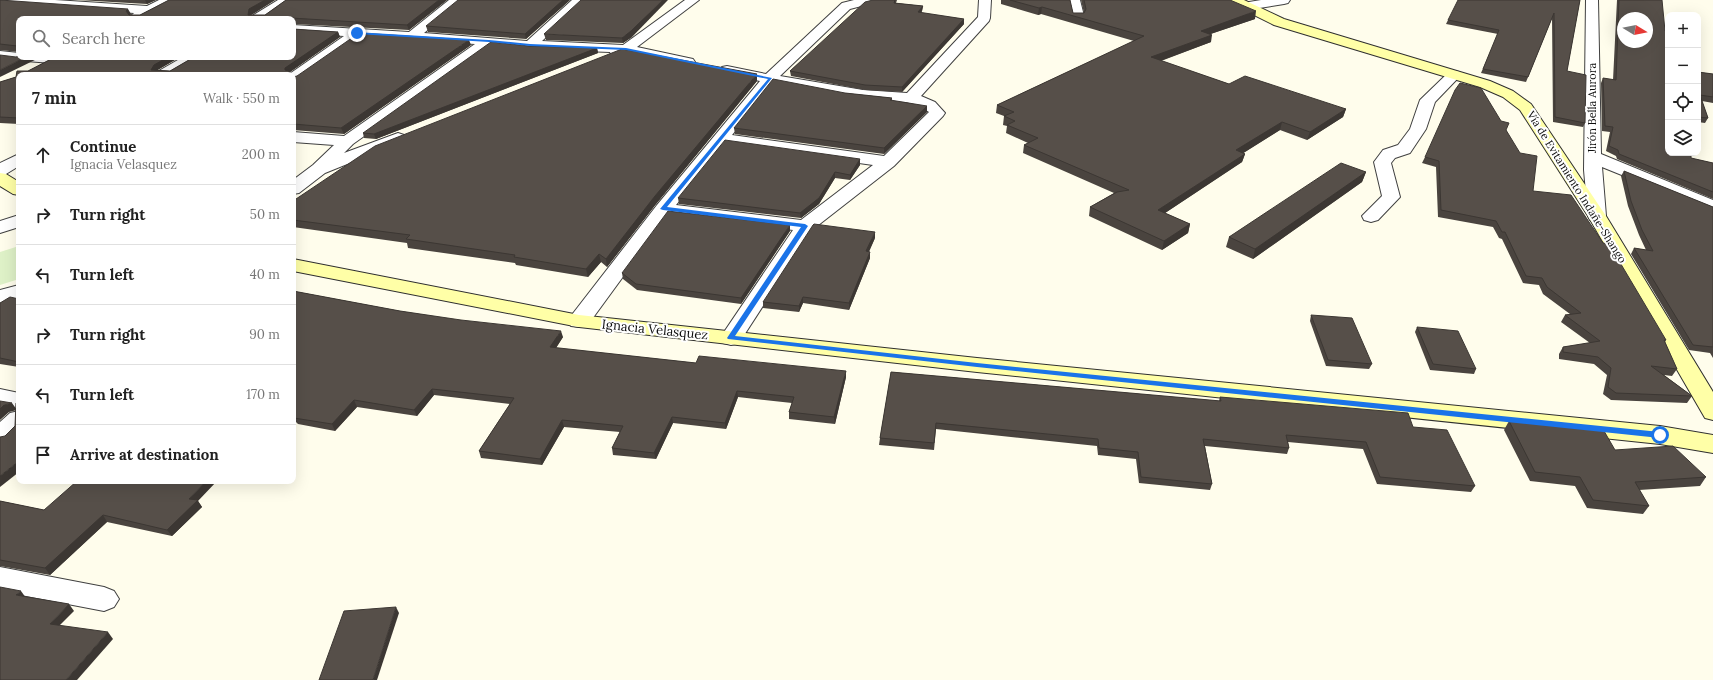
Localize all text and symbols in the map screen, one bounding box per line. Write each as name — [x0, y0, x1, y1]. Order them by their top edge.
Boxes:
north arrow — [1617, 12, 1653, 48]
map controls — [1665, 12, 1701, 156]
button: + — [1665, 12, 1701, 48]
search box — [16, 16, 296, 60]
route end — [348, 24, 366, 42]
icon: search — [30, 27, 52, 49]
text: Search here — [62, 29, 145, 48]
button: − — [1665, 48, 1701, 84]
street label: Jirón Bella Aurora — [1585, 63, 1599, 154]
button: locate — [1665, 84, 1701, 120]
text: 7 min — [32, 87, 77, 109]
text: Walk · 550 m — [203, 90, 280, 107]
street label: Vía de Evitamiento Indañe-Shango — [1524, 108, 1630, 266]
button: layers — [1665, 120, 1701, 156]
text: Continue — [70, 137, 136, 156]
icon: ahead — [32, 144, 54, 166]
text: 200 m — [242, 146, 280, 163]
text: Ignacia Velasquez — [70, 156, 177, 173]
icon: right — [32, 204, 54, 226]
text: Turn right — [70, 205, 146, 224]
text: 50 m — [250, 206, 280, 223]
icon: left — [32, 264, 54, 286]
text: Turn left — [70, 265, 134, 284]
text: 40 m — [250, 266, 280, 283]
street label: Ignacia Velasquez — [601, 315, 709, 344]
icon: right — [32, 324, 54, 346]
text: Turn right — [70, 325, 146, 344]
text: 90 m — [249, 326, 280, 343]
icon: left — [32, 384, 54, 406]
text: Turn left — [70, 385, 134, 404]
text: 170 m — [246, 386, 280, 403]
route start — [1651, 426, 1669, 444]
icon: arrive — [32, 444, 54, 466]
text: Arrive at destination — [70, 445, 219, 464]

